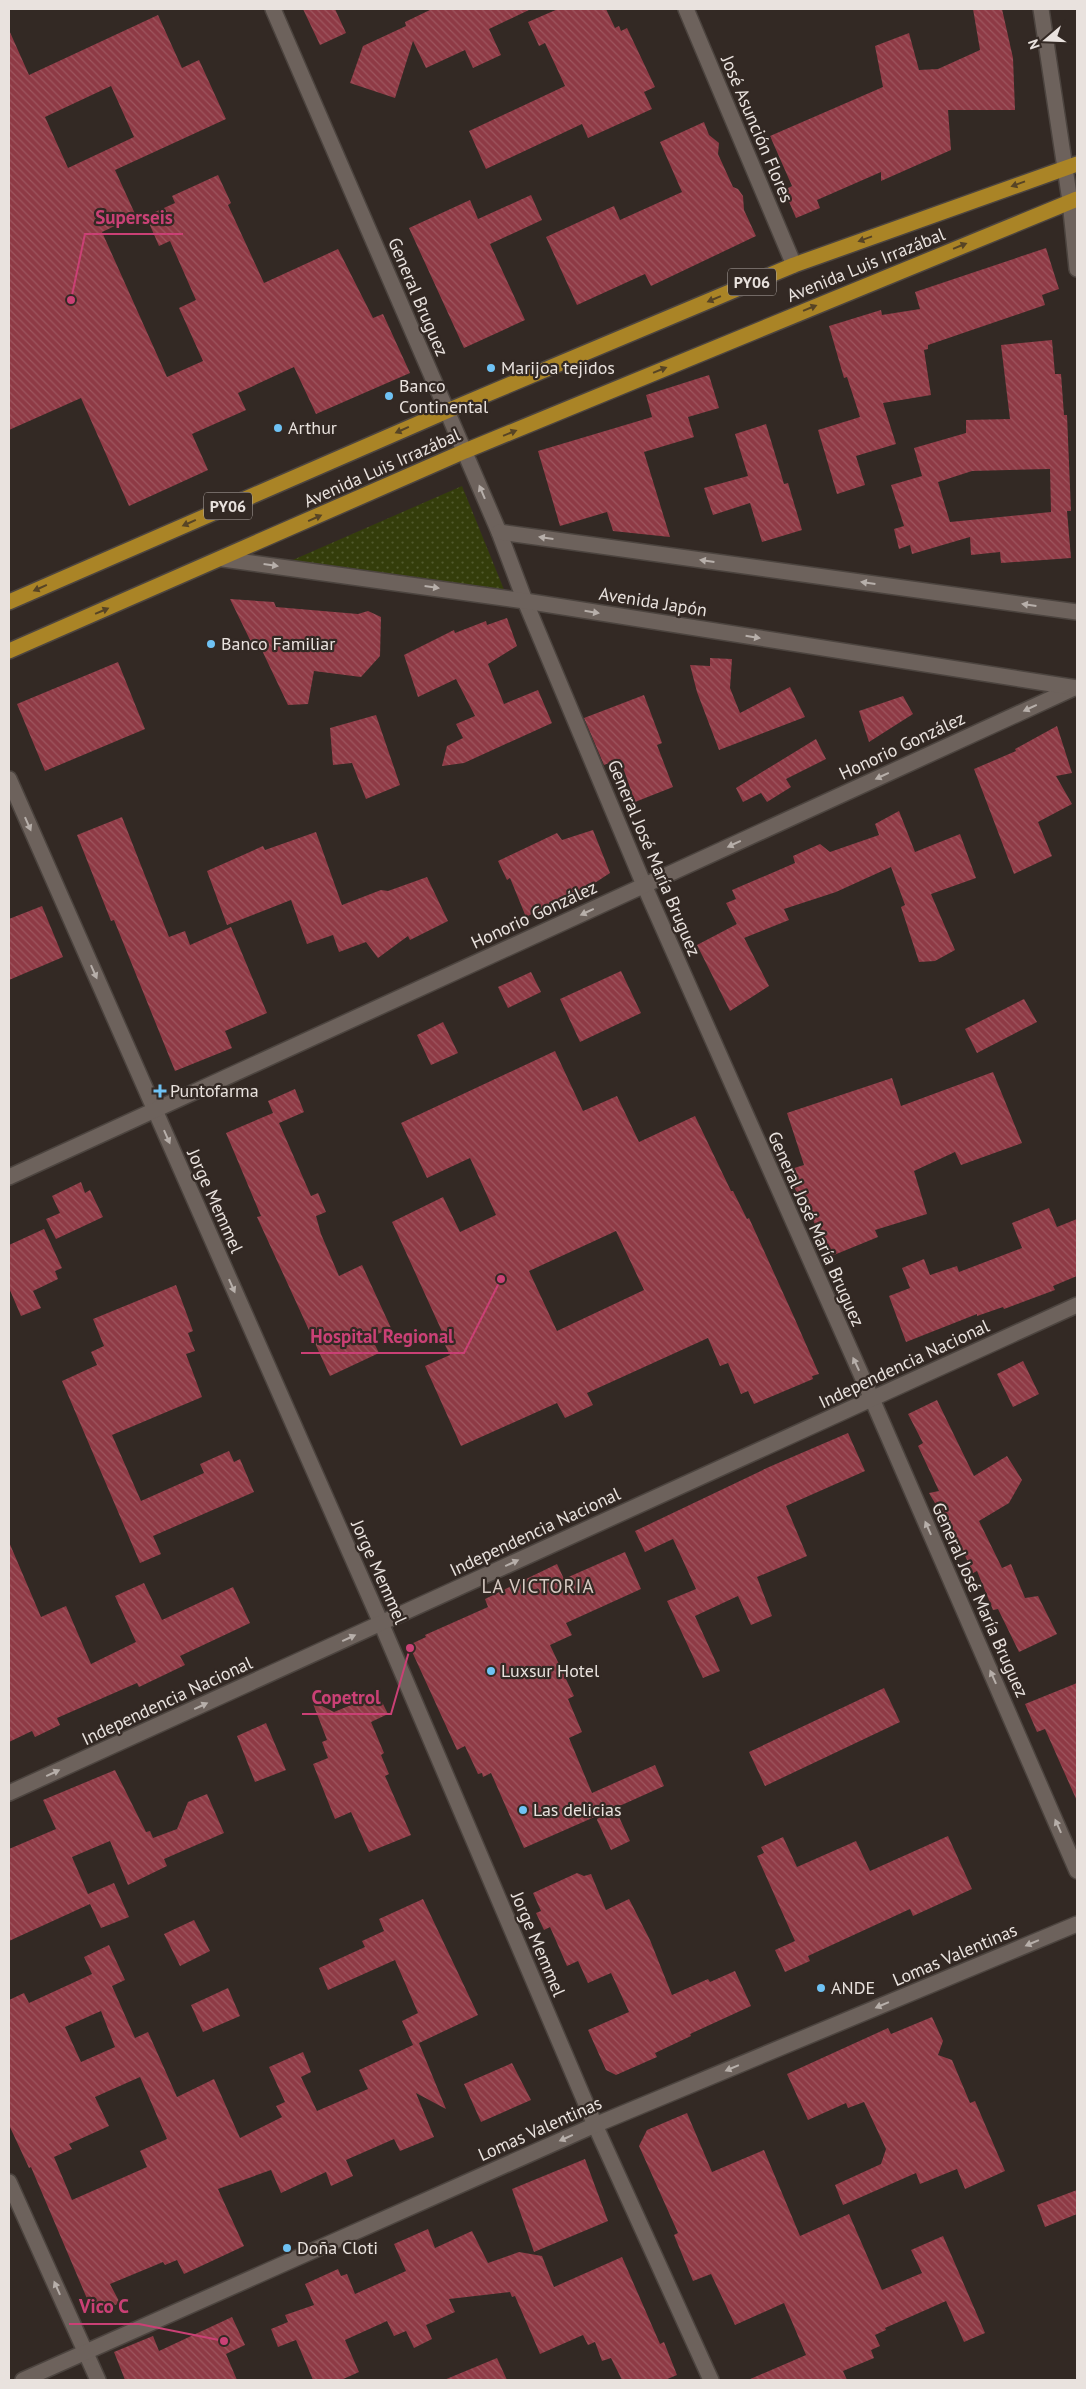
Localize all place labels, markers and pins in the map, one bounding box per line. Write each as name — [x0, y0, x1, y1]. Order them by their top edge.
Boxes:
callout: Superseis — [85, 200, 183, 234]
place label: Marijoa tejidos — [501, 356, 615, 379]
marker: Marijoa tejidos — [485, 362, 497, 374]
place label: Banco Continental — [399, 374, 489, 418]
marker: Banco Continental — [383, 390, 395, 402]
place label: Arthur — [288, 416, 337, 439]
marker: Arthur — [272, 422, 284, 434]
place label: Banco Familiar — [221, 632, 335, 655]
marker: Banco Familiar — [205, 638, 217, 650]
place label: Puntofarma — [170, 1079, 259, 1102]
marker: Puntofarma — [154, 1085, 166, 1097]
callout: Hospital Regional — [301, 1319, 464, 1353]
place label: Luxsur Hotel — [501, 1659, 600, 1682]
marker: Luxsur Hotel — [485, 1665, 497, 1677]
callout: Copetrol — [302, 1680, 391, 1714]
place label: Las delicias — [533, 1798, 622, 1821]
marker: Las delicias — [517, 1804, 529, 1816]
place label: ANDE — [831, 1976, 875, 1999]
marker: ANDE — [815, 1982, 827, 1994]
place label: Doña Cloti — [297, 2236, 378, 2259]
marker: Doña Cloti — [281, 2242, 293, 2254]
callout: Vico C — [69, 2290, 139, 2324]

